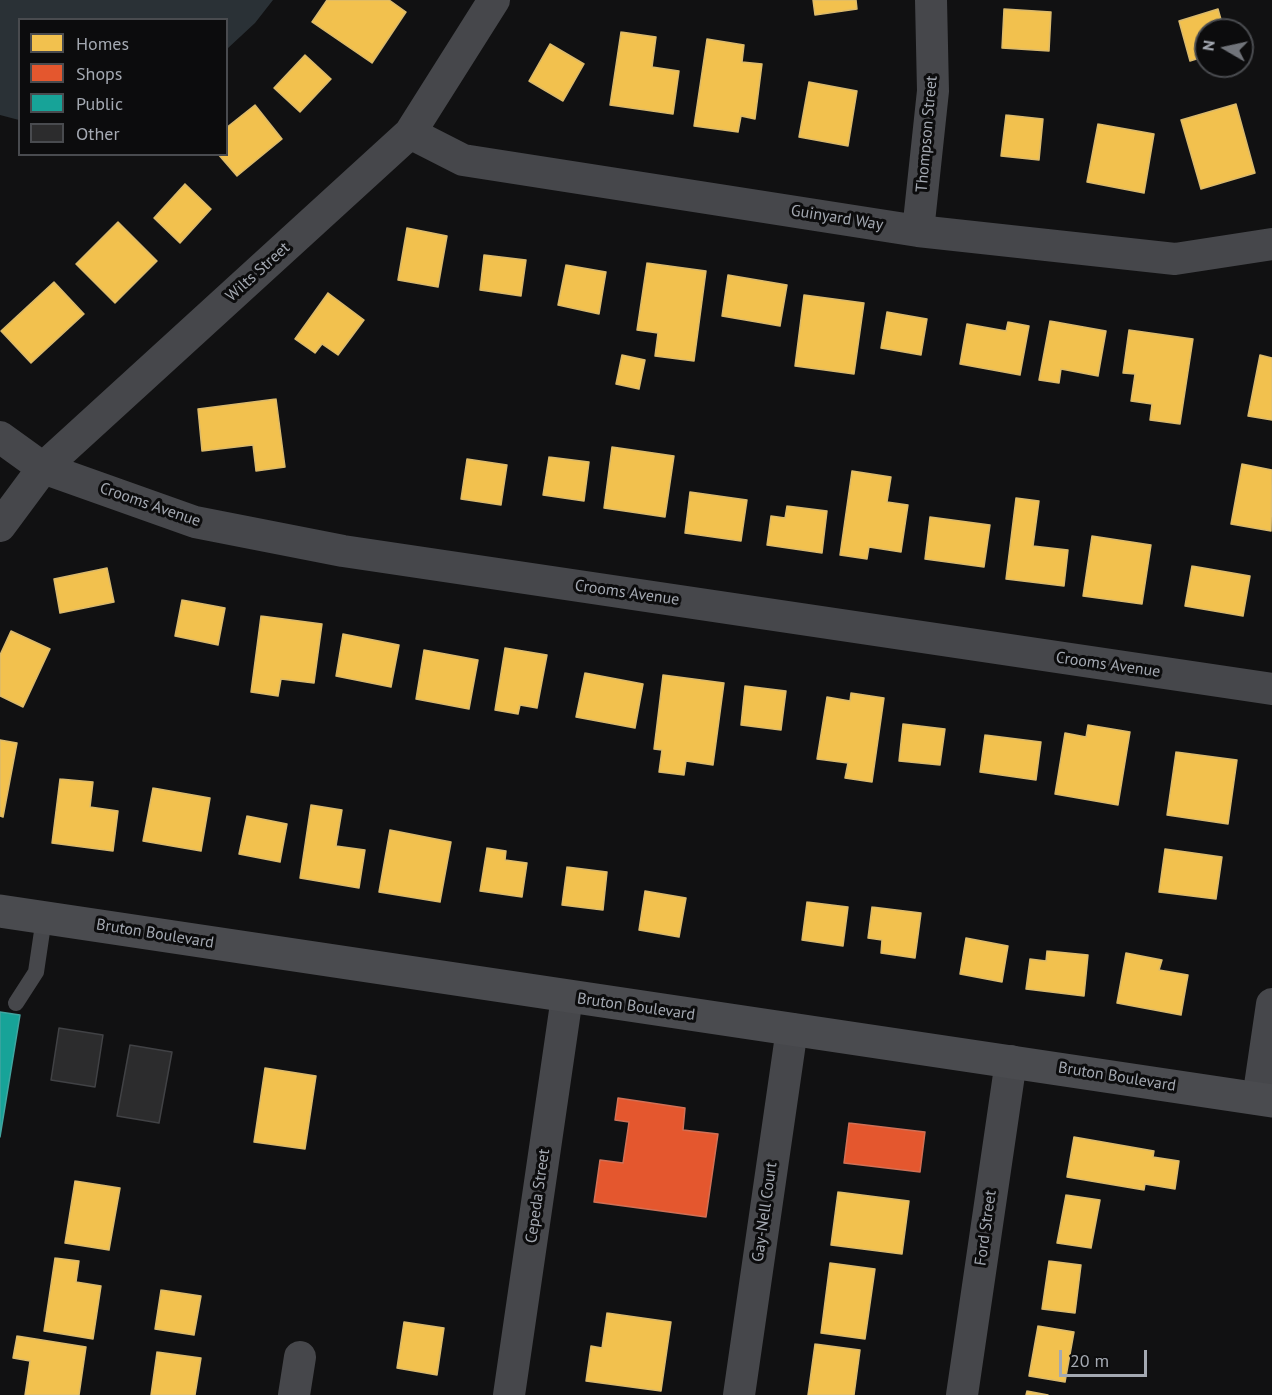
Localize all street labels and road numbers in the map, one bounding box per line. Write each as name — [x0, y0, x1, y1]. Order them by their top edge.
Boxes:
street label: Thompson Street — [912, 75, 942, 193]
street label: Guinyard Way — [789, 201, 885, 235]
street label: Wilts Street — [222, 238, 294, 306]
street label: Crooms Avenue — [97, 479, 203, 531]
street label: Crooms Avenue — [573, 576, 681, 610]
street label: Crooms Avenue — [1054, 648, 1162, 682]
street label: Bruton Boulevard — [95, 915, 215, 953]
street label: Bruton Boulevard — [576, 989, 696, 1025]
street label: Bruton Boulevard — [1057, 1058, 1177, 1096]
street label: Cepeda Street — [522, 1148, 554, 1244]
street label: Gay-Nell Court — [748, 1161, 782, 1263]
street label: Ford Street — [971, 1189, 1001, 1267]

